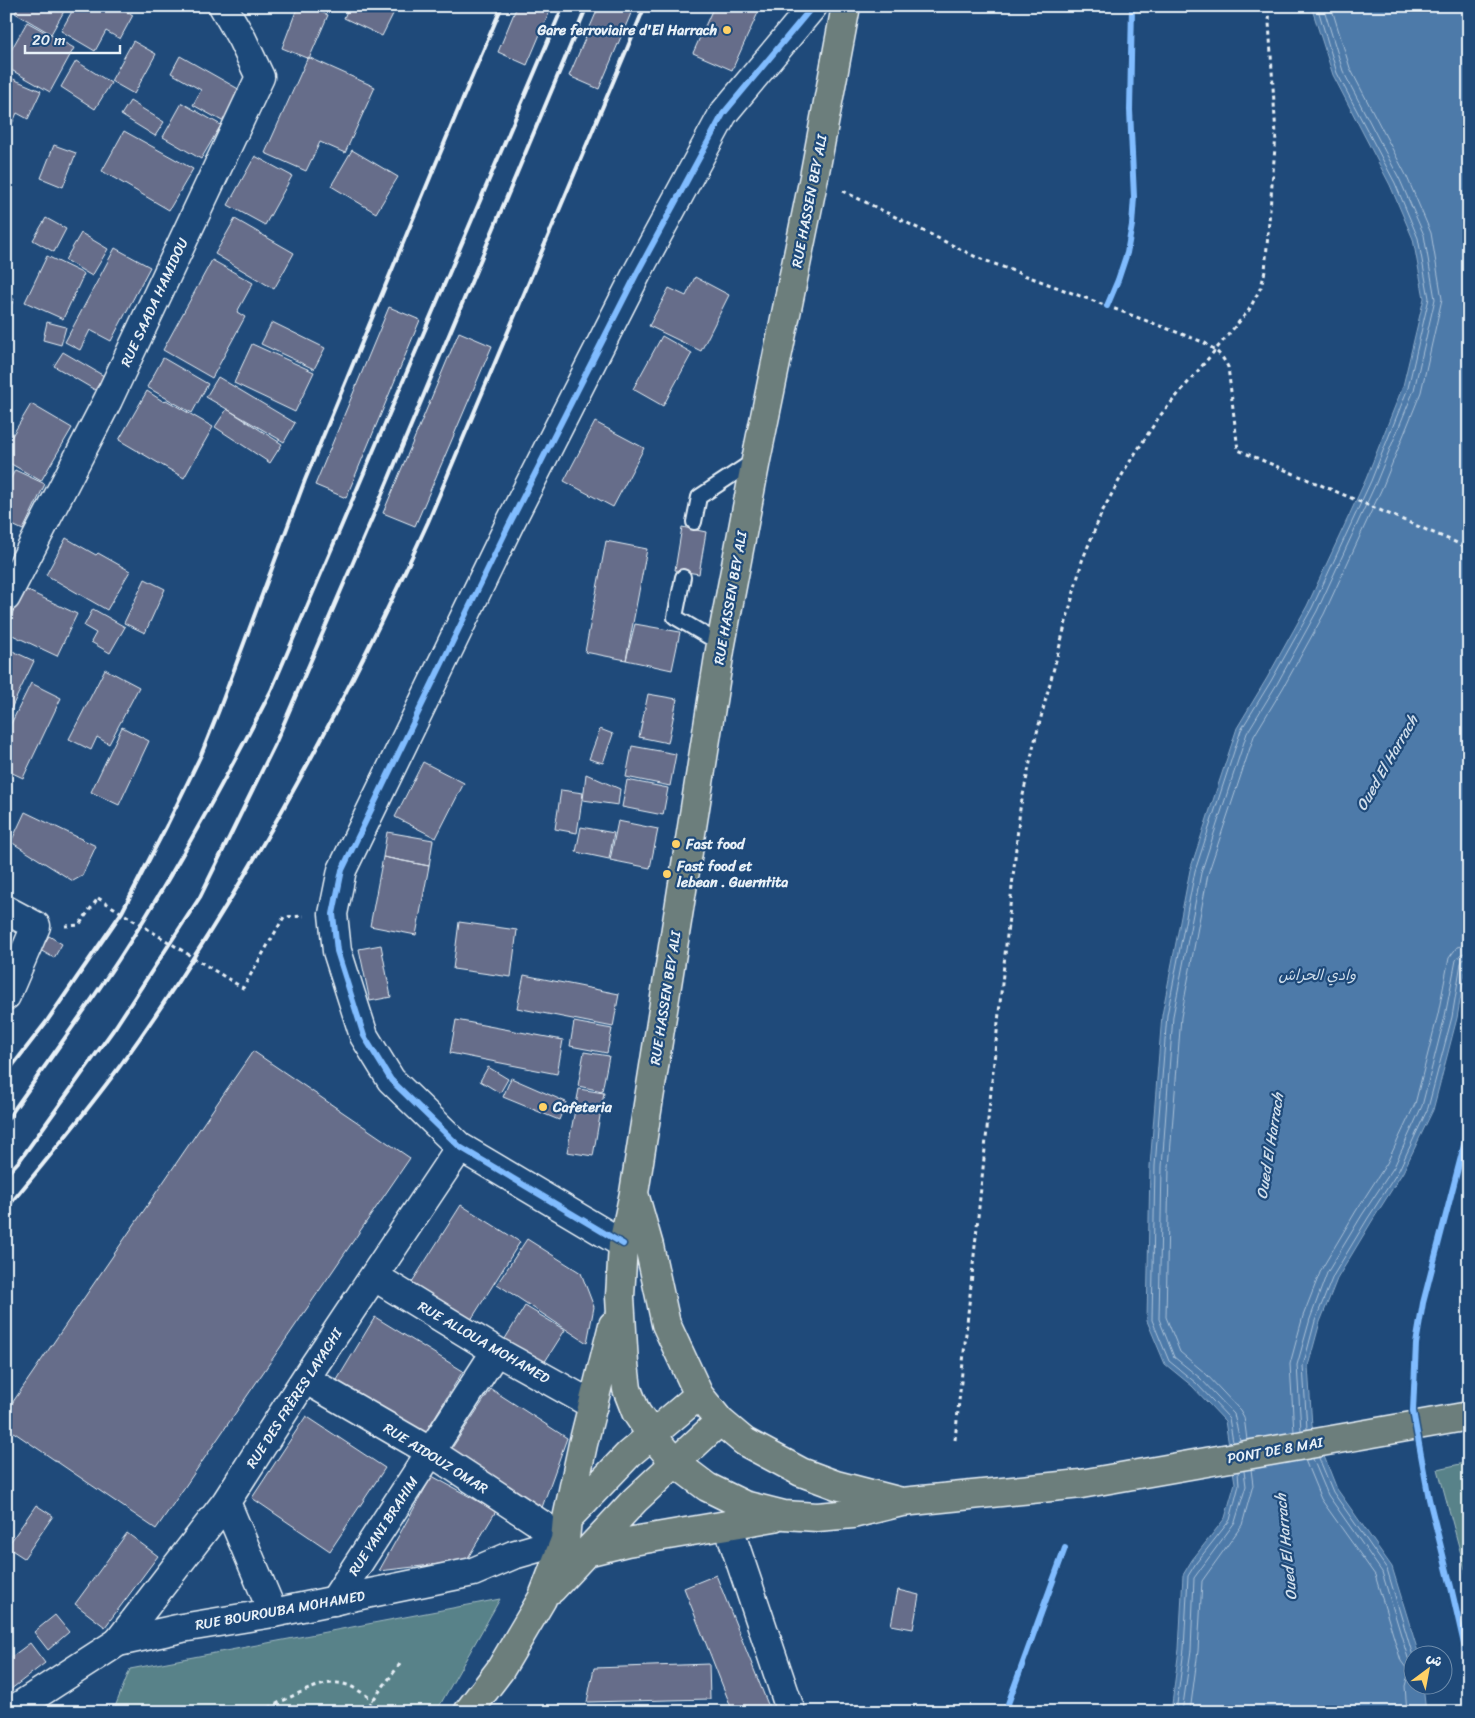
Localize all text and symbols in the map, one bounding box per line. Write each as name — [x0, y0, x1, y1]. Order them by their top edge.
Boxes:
place label: Gare ferroviaire d'El Harrach — [537, 18, 718, 43]
scale bar — [25, 22, 120, 54]
marker: Gare ferroviaire d'El Harrach — [721, 24, 733, 36]
text: 20 m — [32, 27, 66, 53]
street label: RUE HASSEN BEY ALI — [784, 131, 835, 270]
street label: RUE SAADA HAMIDOU — [113, 233, 195, 371]
street label: RUE HASSEN BEY ALI — [706, 528, 755, 667]
water label: Oued El Harrach — [1349, 709, 1426, 816]
place label: Fast food — [685, 832, 746, 857]
marker: Fast food — [670, 838, 682, 850]
place label: Fast food et lebean . Guerntita — [676, 854, 788, 895]
marker: Fast food et lebean . Guerntita — [661, 868, 673, 880]
street label: RUE HASSEN BEY ALI — [643, 928, 689, 1067]
water label: وادي الحراش — [1278, 962, 1356, 988]
water label: Oued El Harrach — [1249, 1090, 1291, 1201]
place label: Cafeteria — [552, 1095, 613, 1120]
marker: Cafeteria — [537, 1101, 549, 1113]
street label: RUE ALLOUA MOHAMED — [413, 1294, 555, 1391]
street label: RUE DES FRÈRES LAYACHI — [240, 1322, 350, 1473]
street label: RUE AIDOUZ OMAR — [378, 1416, 494, 1501]
street label: PONT DE 8 MAI — [1225, 1430, 1326, 1471]
street label: RUE YANI BRAHIM — [342, 1471, 425, 1581]
water label: Oued El Harrach — [1267, 1491, 1305, 1602]
street label: RUE BOUROUBA MOHAMED — [193, 1583, 368, 1638]
text: ش — [1421, 1645, 1448, 1674]
north arrow — [1402, 1646, 1452, 1696]

